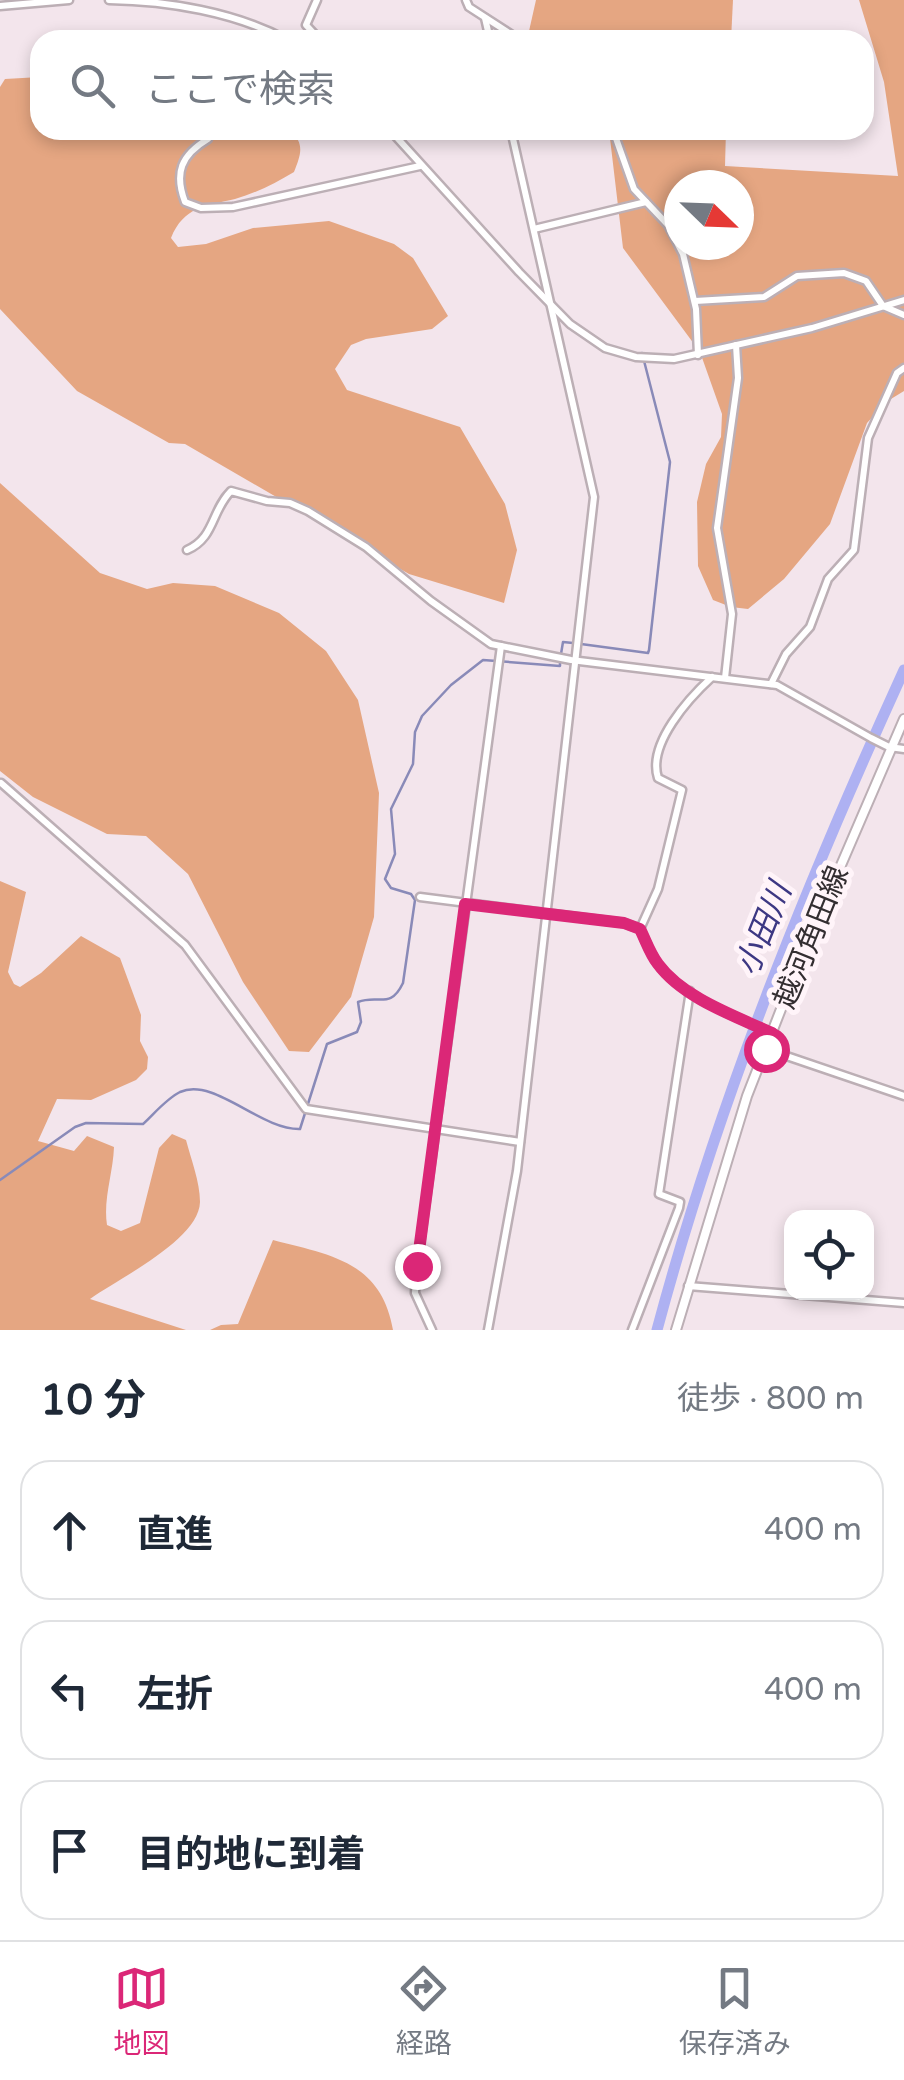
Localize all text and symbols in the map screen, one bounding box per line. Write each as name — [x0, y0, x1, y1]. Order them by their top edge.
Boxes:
search box — [30, 30, 874, 140]
icon: search — [65, 58, 120, 113]
text: ここで検索 — [145, 67, 335, 113]
north arrow — [664, 170, 754, 260]
street label: 越河角田線 — [766, 861, 857, 1014]
water label: 小田川 — [728, 875, 801, 981]
route start — [744, 1027, 790, 1073]
map controls — [784, 1210, 874, 1300]
button: locate — [784, 1210, 874, 1300]
route end — [395, 1244, 441, 1290]
text: 10 分 — [40, 1375, 146, 1426]
text: 徒歩 · 800 m — [677, 1380, 864, 1418]
icon: ahead — [42, 1503, 97, 1558]
text: 400 m — [764, 1511, 862, 1549]
text: 直進 — [137, 1512, 213, 1558]
icon: left — [42, 1663, 97, 1718]
text: 400 m — [764, 1671, 862, 1709]
text: 左折 — [137, 1672, 213, 1718]
icon: arrive — [42, 1823, 97, 1878]
text: 目的地に到着 — [137, 1832, 365, 1878]
tab: 地図 — [113, 1961, 169, 2061]
tab: 経路 — [396, 1961, 452, 2061]
tab: 保存済み — [679, 1961, 791, 2061]

